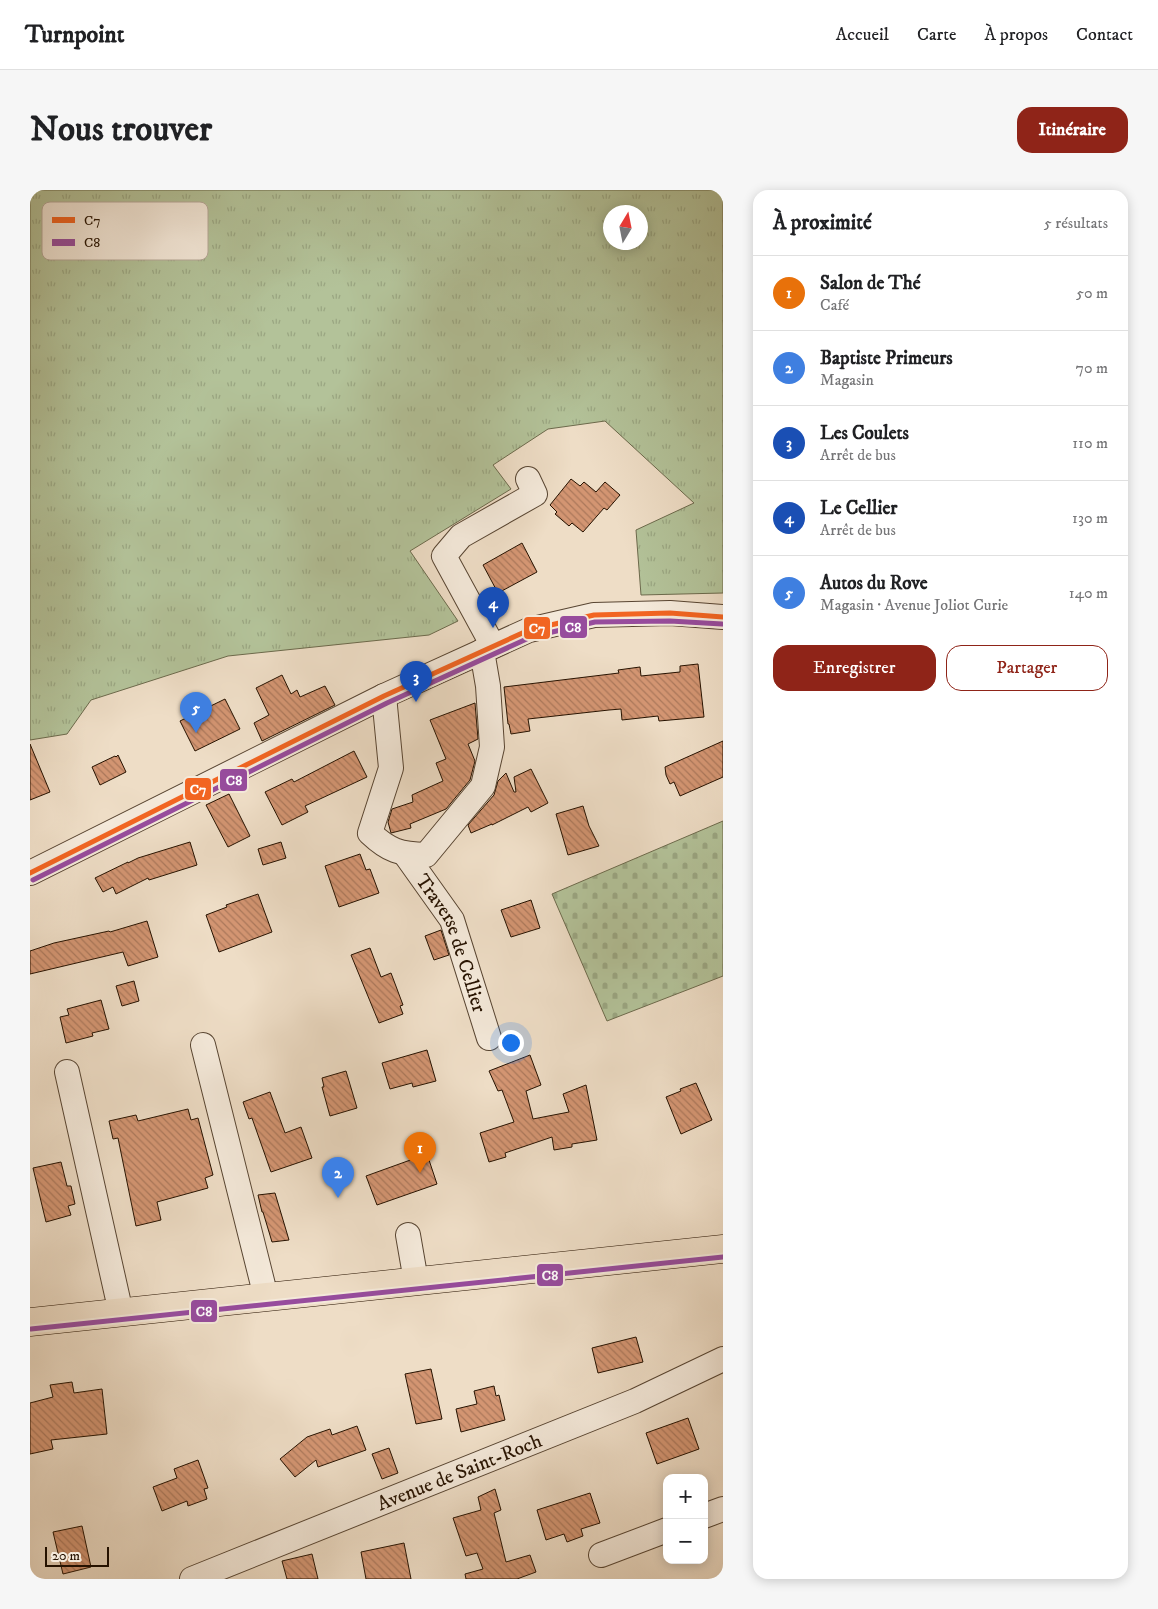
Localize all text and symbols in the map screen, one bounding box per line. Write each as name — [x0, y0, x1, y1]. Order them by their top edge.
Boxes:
text: Turnpoint — [25, 20, 124, 50]
text: Accueil — [836, 24, 889, 46]
text: Carte — [917, 24, 956, 46]
text: À propos — [984, 24, 1048, 46]
text: Contact — [1076, 24, 1133, 46]
button: Itinéraire — [1017, 107, 1128, 153]
text: Nous trouver — [30, 108, 212, 152]
legend — [42, 202, 208, 260]
north arrow — [603, 205, 648, 250]
text: À proximité — [773, 210, 872, 236]
text: C7 — [84, 212, 101, 230]
text: 5 résultats — [1044, 213, 1108, 233]
text: C8 — [84, 234, 100, 252]
text: Salon de Thé — [820, 272, 921, 295]
text: 1 — [786, 283, 792, 303]
text: 50 m — [1076, 283, 1108, 303]
text: Café — [820, 295, 849, 315]
text: Baptiste Primeurs — [820, 347, 953, 370]
text: 2 — [785, 358, 793, 378]
text: 70 m — [1076, 358, 1108, 378]
text: Magasin — [820, 370, 874, 390]
text: Les Coulets — [820, 422, 909, 445]
text: 3 — [786, 433, 792, 453]
text: 110 m — [1072, 433, 1108, 453]
text: Arrêt de bus — [820, 445, 896, 465]
text: Le Cellier — [820, 497, 897, 520]
text: 4 — [784, 508, 794, 528]
text: 130 m — [1072, 508, 1108, 528]
text: Arrêt de bus — [820, 520, 896, 540]
text: Autos du Rove — [820, 572, 928, 595]
text: 5 — [785, 583, 793, 603]
text: 140 m — [1069, 583, 1108, 603]
pin: 4 — [477, 587, 509, 628]
text: Magasin · Avenue Joliot Curie — [820, 595, 1008, 615]
line badge: C8 — [559, 615, 588, 639]
line badge: C7 — [523, 616, 551, 640]
text: C8 — [565, 619, 581, 637]
text: C7 — [529, 620, 545, 638]
button: Enregistrer — [773, 645, 936, 691]
button: Partager — [946, 645, 1108, 691]
pin: 3 — [400, 661, 432, 702]
pin: 5 — [180, 692, 212, 733]
line badge: C8 — [219, 768, 248, 792]
text: C8 — [226, 772, 242, 790]
line badge: C7 — [184, 777, 212, 801]
text: C7 — [190, 781, 206, 799]
street label: Traverse de Cellier — [409, 870, 491, 1016]
your location — [498, 1030, 524, 1056]
pin: 1 — [404, 1132, 436, 1173]
pin: 2 — [322, 1157, 354, 1198]
line badge: C8 — [536, 1263, 564, 1287]
text: C8 — [542, 1267, 558, 1285]
line badge: C8 — [190, 1299, 218, 1323]
text: C8 — [196, 1303, 212, 1321]
street label: Avenue de Saint-Roch — [374, 1428, 546, 1517]
map controls — [663, 1474, 708, 1564]
button: + — [663, 1474, 708, 1519]
button: − — [663, 1519, 708, 1564]
scale bar — [45, 1544, 109, 1567]
text: 20 m — [52, 1547, 80, 1565]

